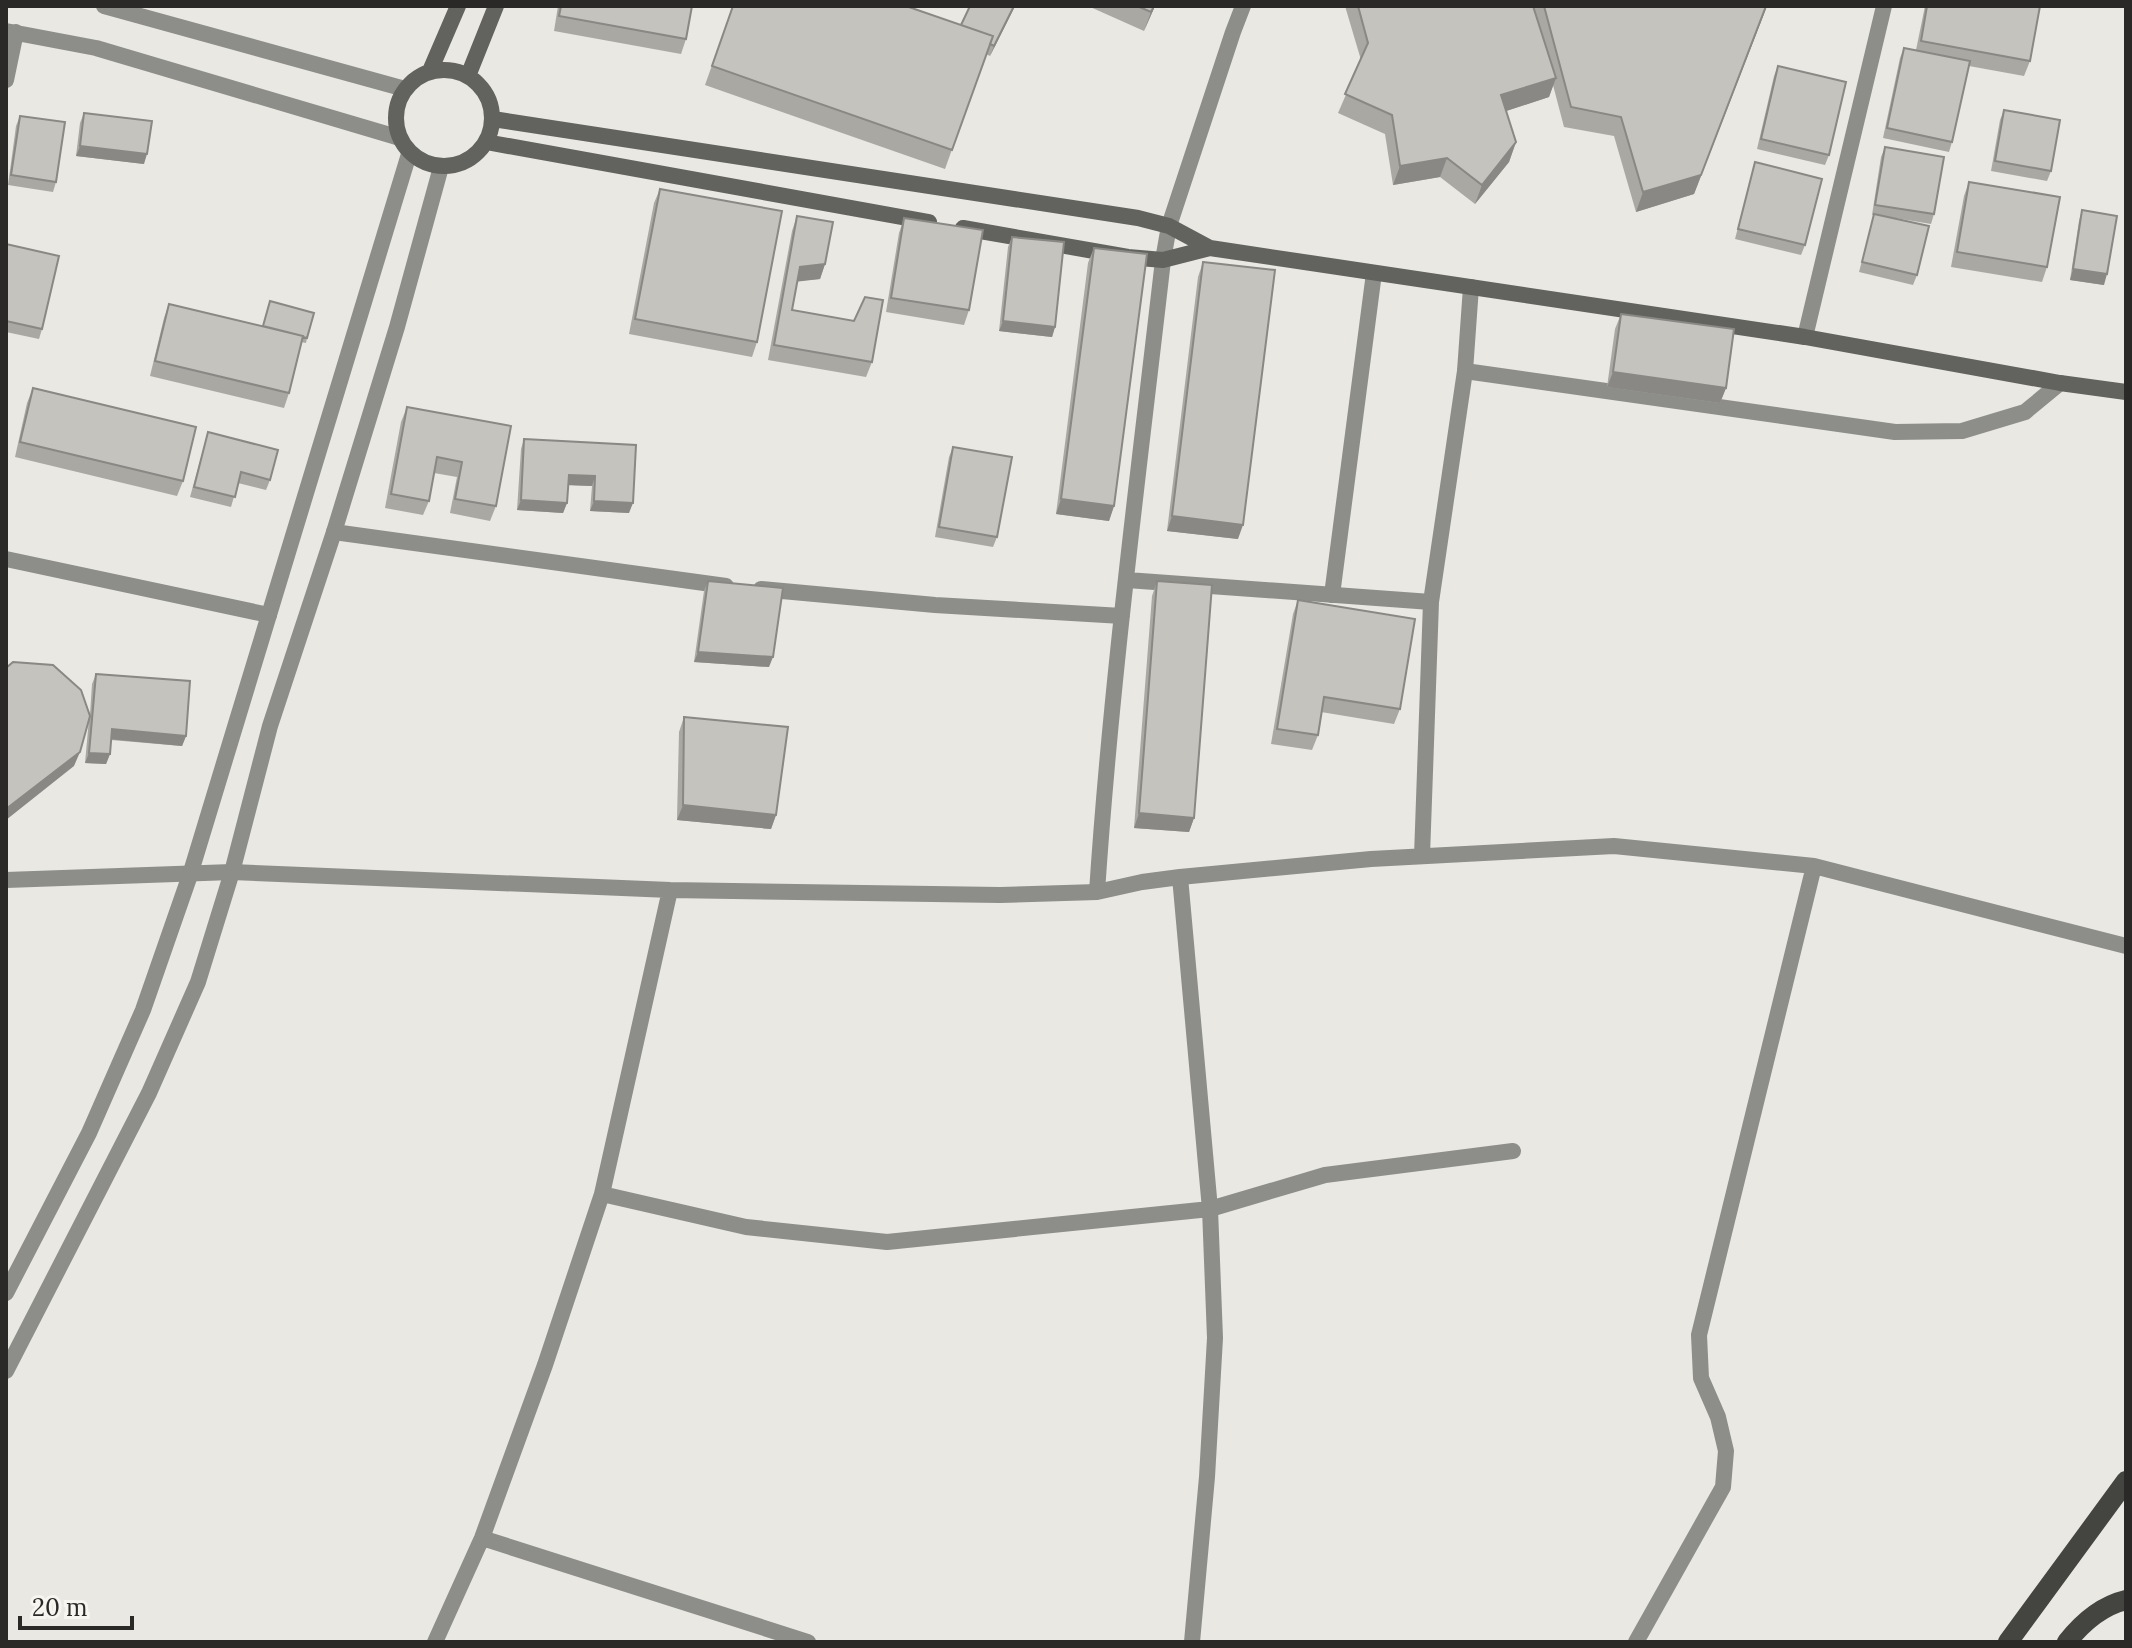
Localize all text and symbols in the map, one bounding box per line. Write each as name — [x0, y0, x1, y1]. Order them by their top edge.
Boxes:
scale bar — [20, 1580, 132, 1630]
text: 20 m — [32, 1592, 88, 1623]

